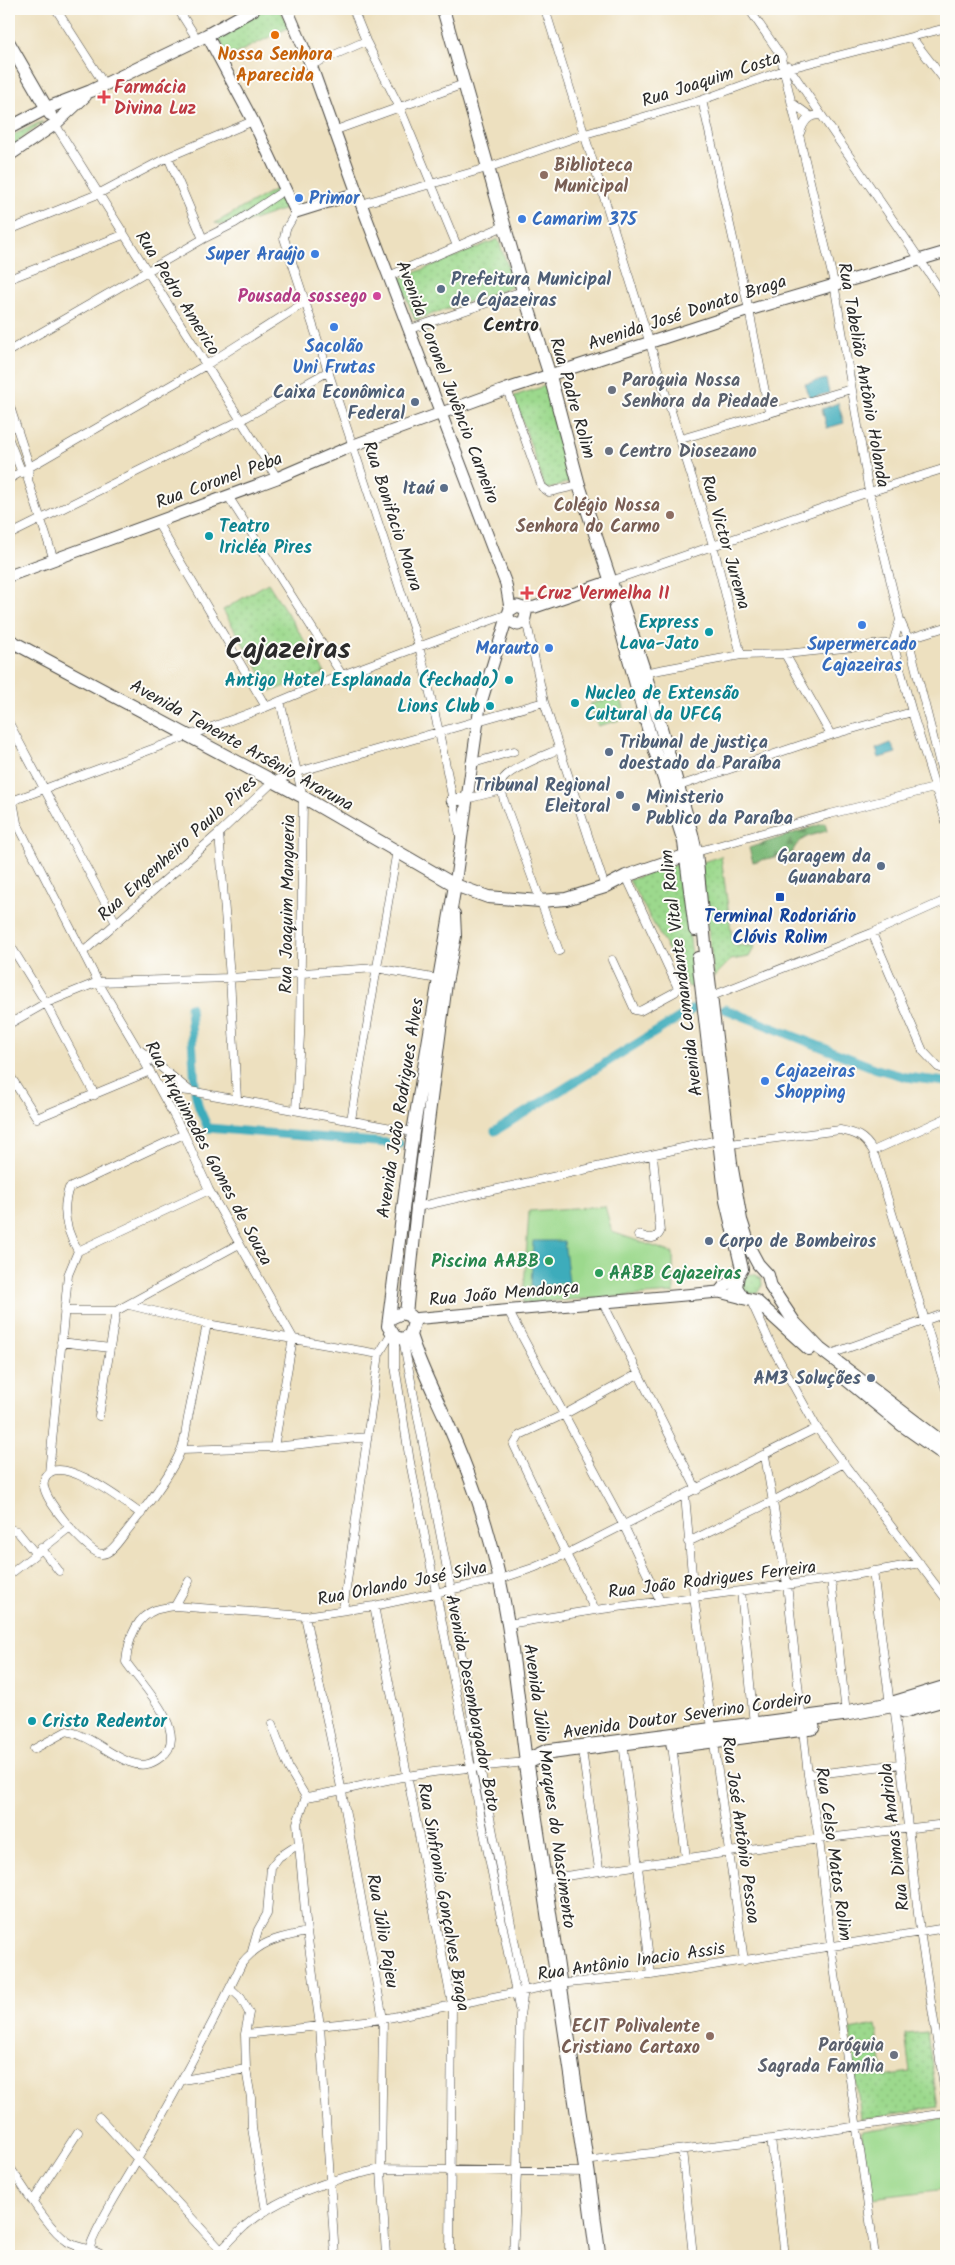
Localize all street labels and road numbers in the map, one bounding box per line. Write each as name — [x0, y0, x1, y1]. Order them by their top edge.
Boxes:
street label: Rua Joaquim Costa — [638, 44, 785, 117]
street label: Rua Pedro Americo — [127, 226, 227, 362]
street label: Avenida Coronel Juvêncio Carneiro — [387, 257, 506, 508]
street label: Rua Tabelião Antônio Holanda — [828, 260, 897, 490]
street label: Avenida José Donato Braga — [584, 268, 791, 359]
street label: Rua Padre Rolim — [540, 334, 603, 462]
street label: Rua Bonifacio Moura — [354, 438, 430, 595]
street label: Rua Coronel Peba — [152, 445, 287, 518]
street label: Rua Victor Jurema — [691, 472, 758, 613]
street label: Avenida Tenente Arsênio Araruna — [124, 673, 359, 820]
street label: Rua Engenheiro Paulo Pires — [91, 769, 265, 929]
street label: Rua Joaquim Mangueria — [272, 814, 305, 994]
street label: Avenida Comandante Vital Rolim — [653, 848, 712, 1098]
street label: Avenida João Rodrigues Alves — [370, 996, 433, 1220]
street label: Rua Arquimedes Gomes de Souza — [136, 1036, 279, 1271]
street label: Rua João Mendonça — [428, 1273, 580, 1315]
street label: Rua João Rodrigues Ferreira — [606, 1553, 818, 1608]
street label: Rua Orlando José Silva — [315, 1554, 490, 1615]
street label: Avenida Desembargador Boto — [436, 1592, 507, 1814]
street label: Avenida Júlio Marques do Nascimento — [514, 1642, 583, 1930]
street label: Avenida Doutor Severino Cordeiro — [561, 1685, 813, 1748]
street label: Rua José Antônio Pessoa — [712, 1735, 767, 1926]
street label: Rua Dimas Andriola — [872, 1761, 919, 1913]
street label: Rua Celso Matos Rolim — [806, 1765, 859, 1943]
street label: Rua Sinfronio Gonçalves Braga — [408, 1781, 477, 2014]
street label: Rua Júlio Pajeu — [357, 1872, 406, 1991]
street label: Rua Antônio Inacio Assis — [535, 1935, 727, 1990]

